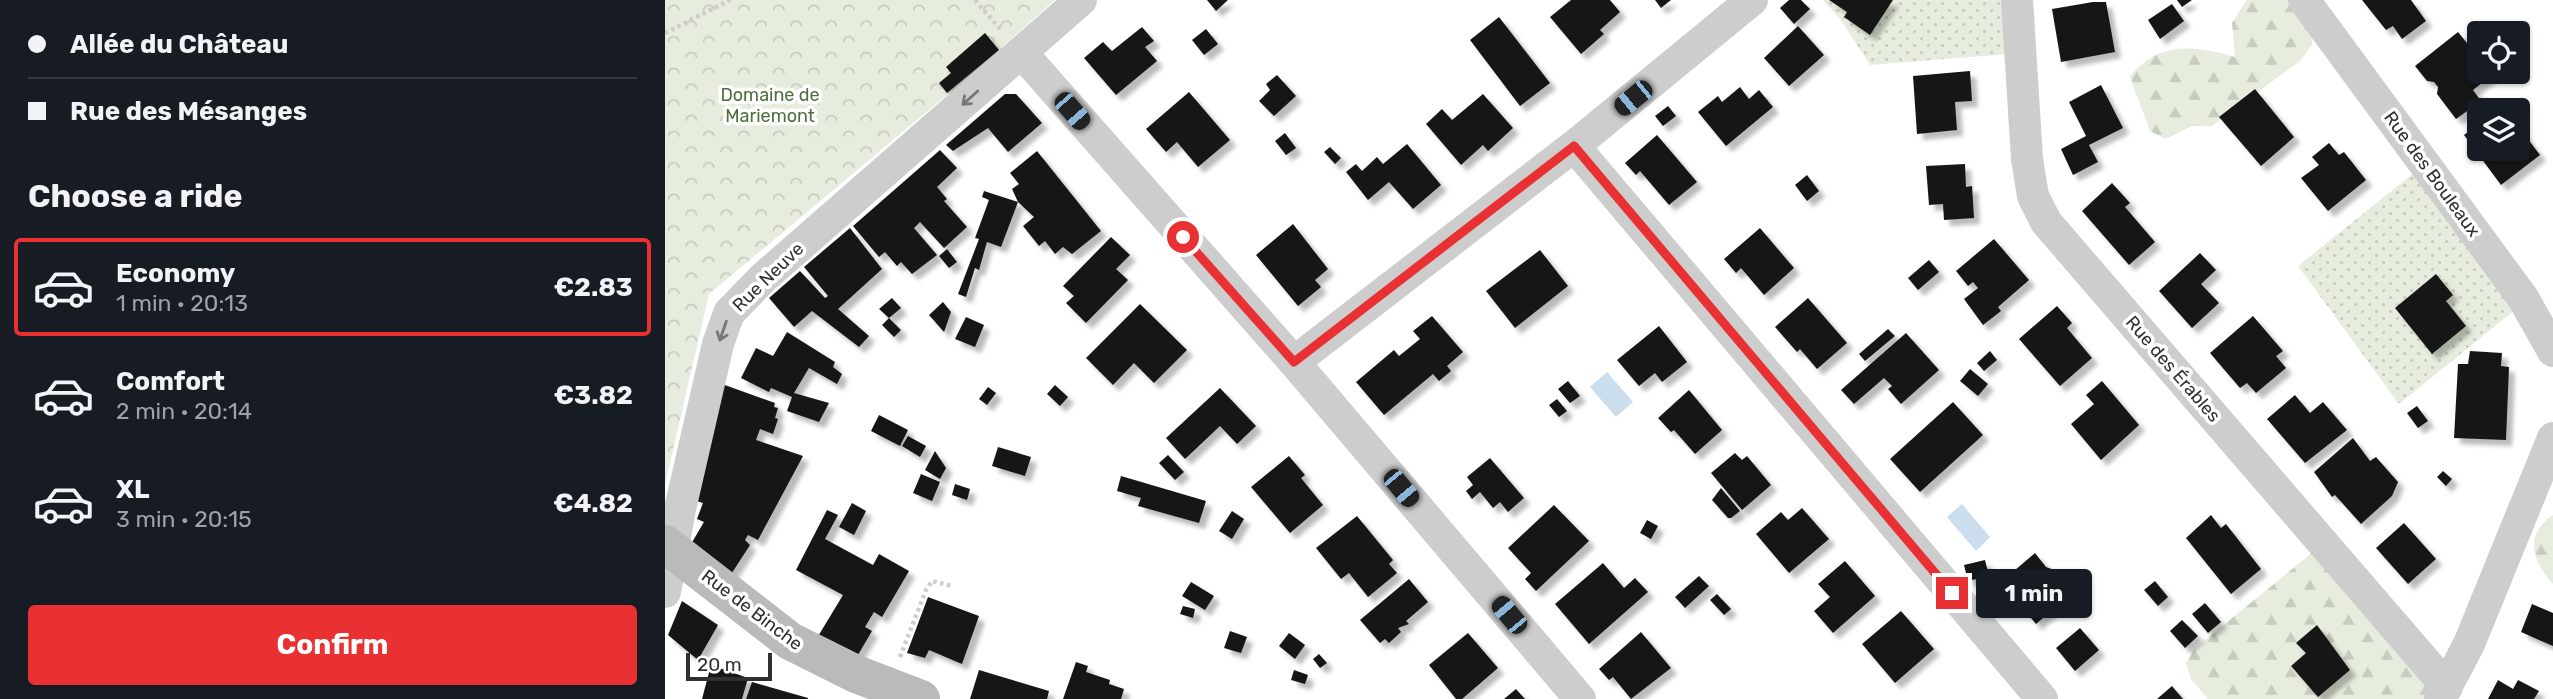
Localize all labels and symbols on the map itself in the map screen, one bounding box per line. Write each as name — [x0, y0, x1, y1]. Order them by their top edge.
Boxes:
car — [1611, 77, 1656, 119]
park label: Domaine de Mariemont — [720, 84, 820, 127]
car — [1051, 88, 1094, 134]
one-way arrow — [961, 90, 979, 106]
street label: Rue des Bouleaux — [2379, 107, 2485, 241]
route start — [1167, 221, 1199, 253]
street label: Rue Neuve — [728, 238, 808, 316]
street label: Rue des Érables — [2121, 311, 2225, 427]
one-way arrow — [716, 320, 728, 342]
car — [1380, 465, 1423, 511]
street label: Rue de Binche — [697, 565, 807, 655]
callout: 1 min — [1977, 568, 2092, 618]
route end — [1936, 577, 1968, 609]
car — [1488, 592, 1531, 638]
scale bar — [686, 650, 772, 682]

